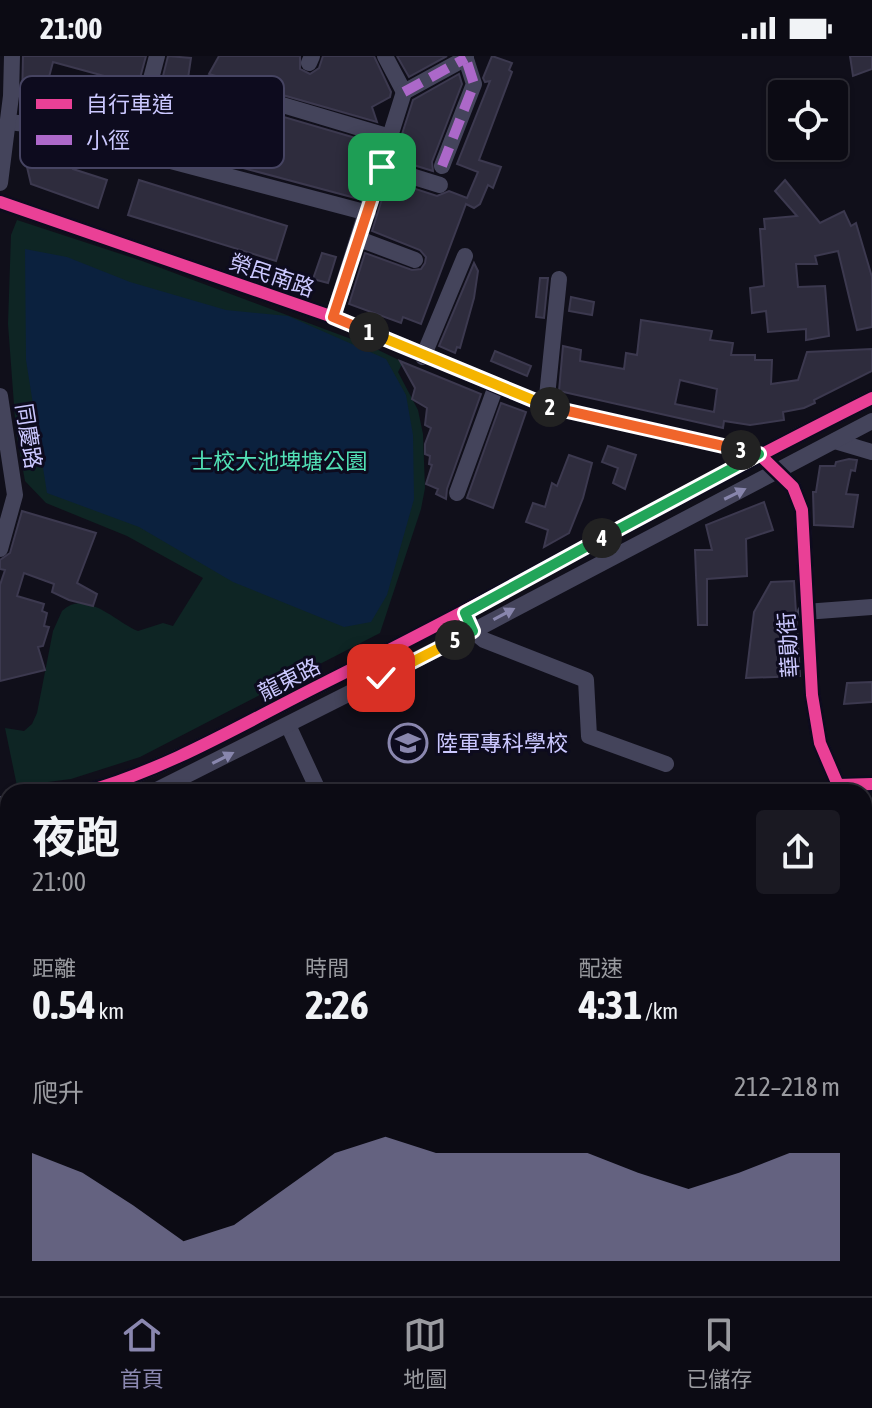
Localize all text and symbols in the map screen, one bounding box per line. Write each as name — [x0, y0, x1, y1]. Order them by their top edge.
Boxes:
text: 21:00 — [40, 11, 102, 45]
legend — [20, 76, 284, 168]
map controls — [768, 80, 848, 160]
button: locate — [768, 80, 848, 160]
text: 自行車道 — [86, 91, 174, 117]
text: 小徑 — [86, 127, 130, 153]
pin — [348, 133, 416, 201]
icon: arrive — [360, 145, 404, 189]
street label: 榮民南路 — [226, 248, 318, 302]
pin: 1 — [349, 312, 389, 352]
text: 1 — [364, 319, 374, 345]
pin: 2 — [530, 387, 570, 427]
text: 2 — [545, 394, 555, 420]
street label: 同慶路 — [11, 401, 47, 471]
pin: 3 — [721, 430, 761, 470]
text: 3 — [736, 437, 746, 463]
park label: 士校大池埤塘公園 — [191, 448, 367, 474]
one-way arrow — [723, 487, 746, 500]
pin: 4 — [582, 518, 622, 558]
text: 4 — [597, 525, 607, 551]
one-way arrow — [493, 607, 516, 621]
street label: 華勛街 — [773, 611, 803, 679]
pin: 5 — [435, 620, 475, 660]
text: 5 — [450, 627, 460, 653]
pin — [347, 644, 415, 712]
street label: 龍東路 — [254, 652, 324, 706]
icon: check — [359, 656, 403, 700]
school or university icon: 陸軍專科學校 — [387, 722, 429, 764]
place label: 陸軍專科學校 — [436, 730, 568, 756]
one-way arrow — [211, 751, 234, 764]
button: share — [756, 810, 840, 894]
text: 夜跑 — [32, 812, 120, 862]
text: 21:00 — [32, 867, 86, 897]
text: 距離 — [32, 955, 76, 981]
text: 時間 — [305, 955, 349, 981]
text: 配速 — [579, 955, 623, 981]
text: 0.54 — [32, 982, 96, 1027]
text: 2:26 — [305, 982, 369, 1027]
text: 4:31 — [579, 982, 642, 1027]
text: km — [96, 998, 124, 1024]
text: /km — [642, 998, 678, 1024]
text: 212–218 m — [734, 1072, 840, 1102]
text: 爬升 — [32, 1078, 84, 1108]
tab: 首頁 — [120, 1313, 164, 1393]
tab: 地圖 — [403, 1313, 447, 1393]
tab: 已儲存 — [686, 1313, 752, 1393]

